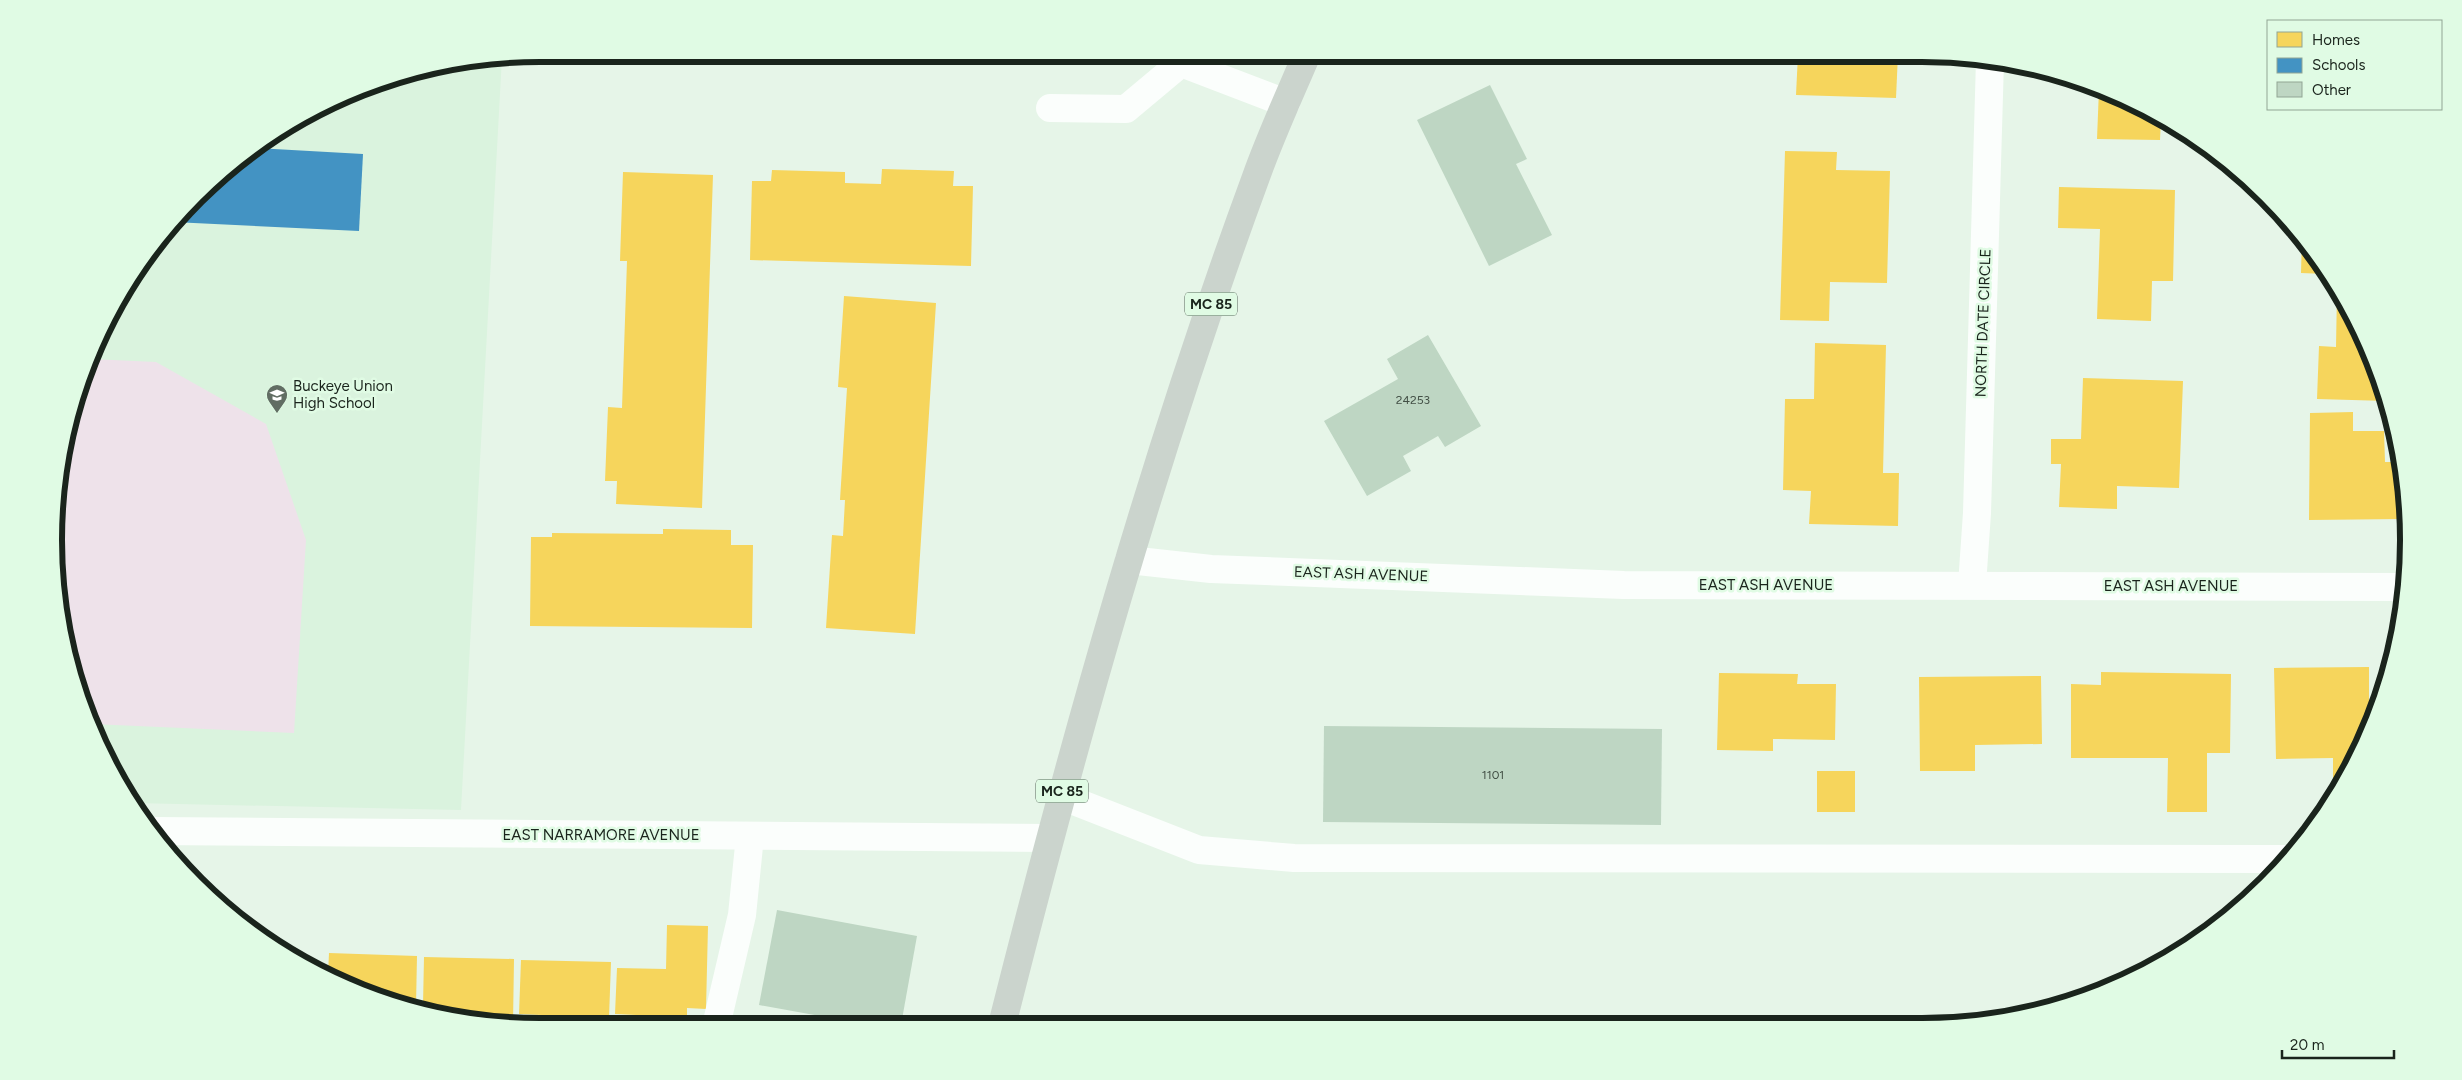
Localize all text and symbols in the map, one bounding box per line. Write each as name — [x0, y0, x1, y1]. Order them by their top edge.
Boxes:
legend — [2267, 20, 2442, 110]
text: Homes — [2312, 31, 2360, 49]
text: Schools — [2312, 56, 2365, 74]
text: Other — [2312, 81, 2351, 99]
street label: NORTH DATE CIRCLE — [1971, 248, 1995, 398]
road number: MC 85 — [1185, 292, 1237, 316]
place label: Buckeye Union High School — [293, 377, 393, 412]
school or university icon: Buckeye Union High School — [265, 383, 289, 414]
house number: 24253 — [1396, 393, 1430, 407]
street label: EAST ASH AVENUE — [1294, 563, 1428, 585]
street label: EAST ASH AVENUE — [1699, 576, 1833, 594]
street label: EAST ASH AVENUE — [2104, 577, 2238, 595]
house number: 1101 — [1482, 768, 1504, 782]
road number: MC 85 — [1036, 779, 1088, 802]
street label: EAST NARRAMORE AVENUE — [502, 826, 700, 844]
scale bar — [2282, 1028, 2394, 1060]
text: 20 m — [2290, 1036, 2324, 1054]

